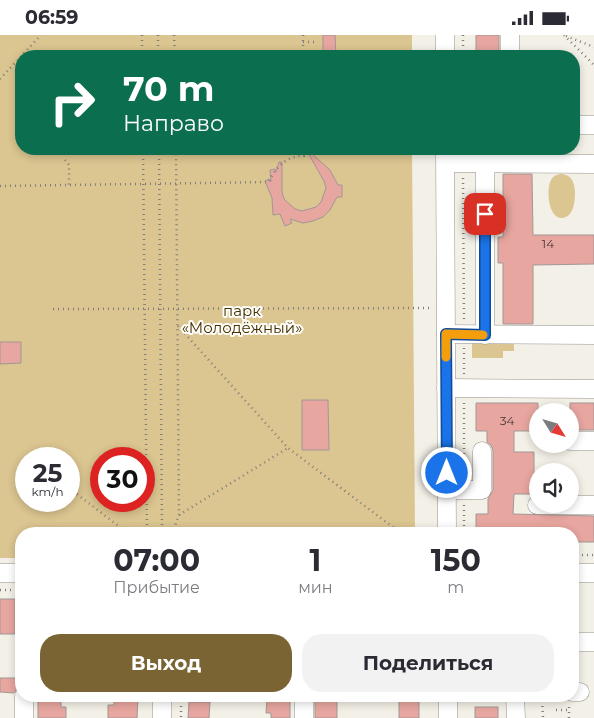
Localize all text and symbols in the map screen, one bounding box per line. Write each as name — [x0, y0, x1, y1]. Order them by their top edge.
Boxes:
text: 06:59 — [25, 6, 78, 29]
text: 70 m — [123, 67, 214, 110]
icon: right — [40, 70, 105, 135]
text: Направо — [123, 110, 224, 137]
pin — [464, 193, 506, 235]
icon: arrive — [471, 200, 499, 228]
house number: 14 — [542, 236, 554, 251]
park label: парк «Молодёжный» — [182, 301, 302, 337]
north arrow — [529, 403, 579, 453]
map controls — [529, 403, 579, 513]
house number: 34 — [500, 413, 514, 428]
position arrow — [420, 446, 472, 498]
speed limit sign: 30 — [90, 447, 155, 512]
text: 25 — [33, 458, 62, 488]
button: sound — [529, 463, 579, 513]
text: km/h — [31, 484, 64, 499]
text: 07:00 — [113, 542, 200, 579]
text: 1 — [310, 542, 321, 579]
text: 150 — [431, 542, 481, 579]
text: Прибытие — [113, 578, 200, 597]
text: мин — [298, 578, 333, 597]
text: m — [447, 578, 464, 597]
button: Выход — [40, 634, 292, 692]
button: Поделиться — [302, 634, 554, 692]

